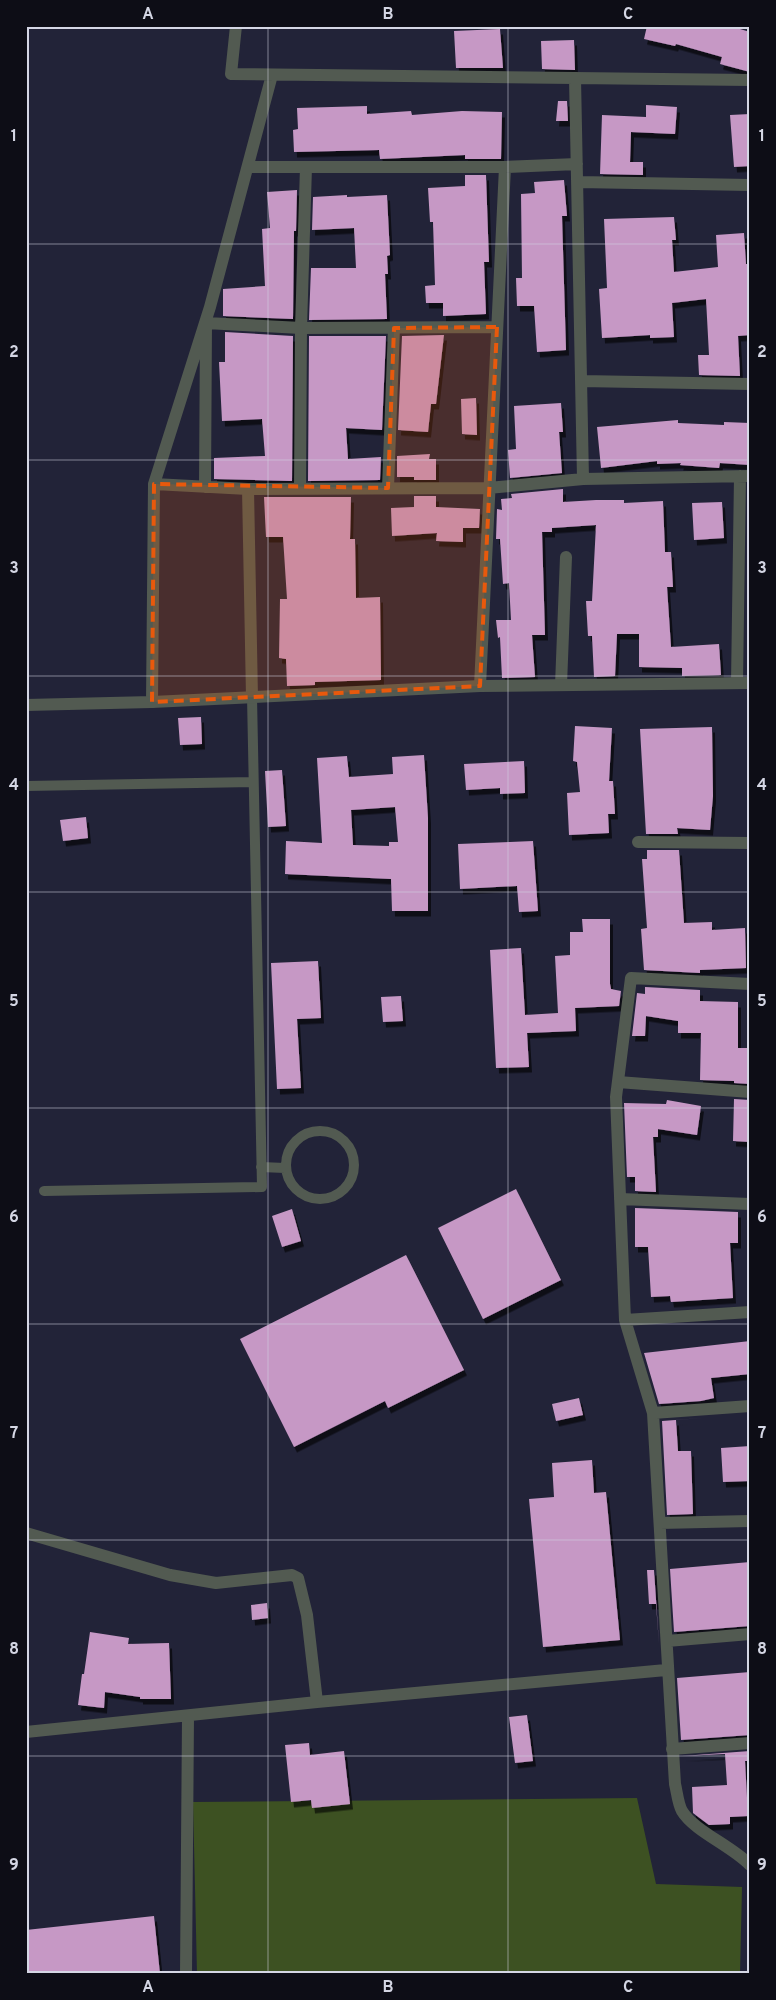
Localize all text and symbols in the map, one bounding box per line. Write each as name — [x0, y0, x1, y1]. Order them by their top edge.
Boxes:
text: A — [142, 5, 154, 25]
text: B — [382, 5, 394, 25]
text: C — [623, 5, 633, 25]
text: 1 — [11, 127, 17, 147]
text: 1 — [759, 127, 765, 147]
text: 2 — [9, 343, 19, 363]
text: 2 — [757, 343, 767, 363]
text: 3 — [9, 559, 19, 579]
text: 3 — [757, 559, 767, 579]
text: 4 — [9, 776, 19, 796]
text: 4 — [757, 776, 767, 796]
text: 5 — [9, 992, 19, 1012]
text: 5 — [757, 992, 767, 1012]
text: 6 — [9, 1208, 19, 1228]
text: 6 — [757, 1208, 767, 1228]
text: 7 — [10, 1424, 18, 1444]
text: 7 — [758, 1424, 766, 1444]
text: 8 — [9, 1640, 19, 1660]
text: 8 — [757, 1640, 767, 1660]
text: 9 — [9, 1856, 19, 1876]
text: 9 — [757, 1856, 767, 1876]
text: A — [142, 1978, 154, 1998]
text: B — [382, 1978, 394, 1998]
text: C — [623, 1978, 633, 1998]

